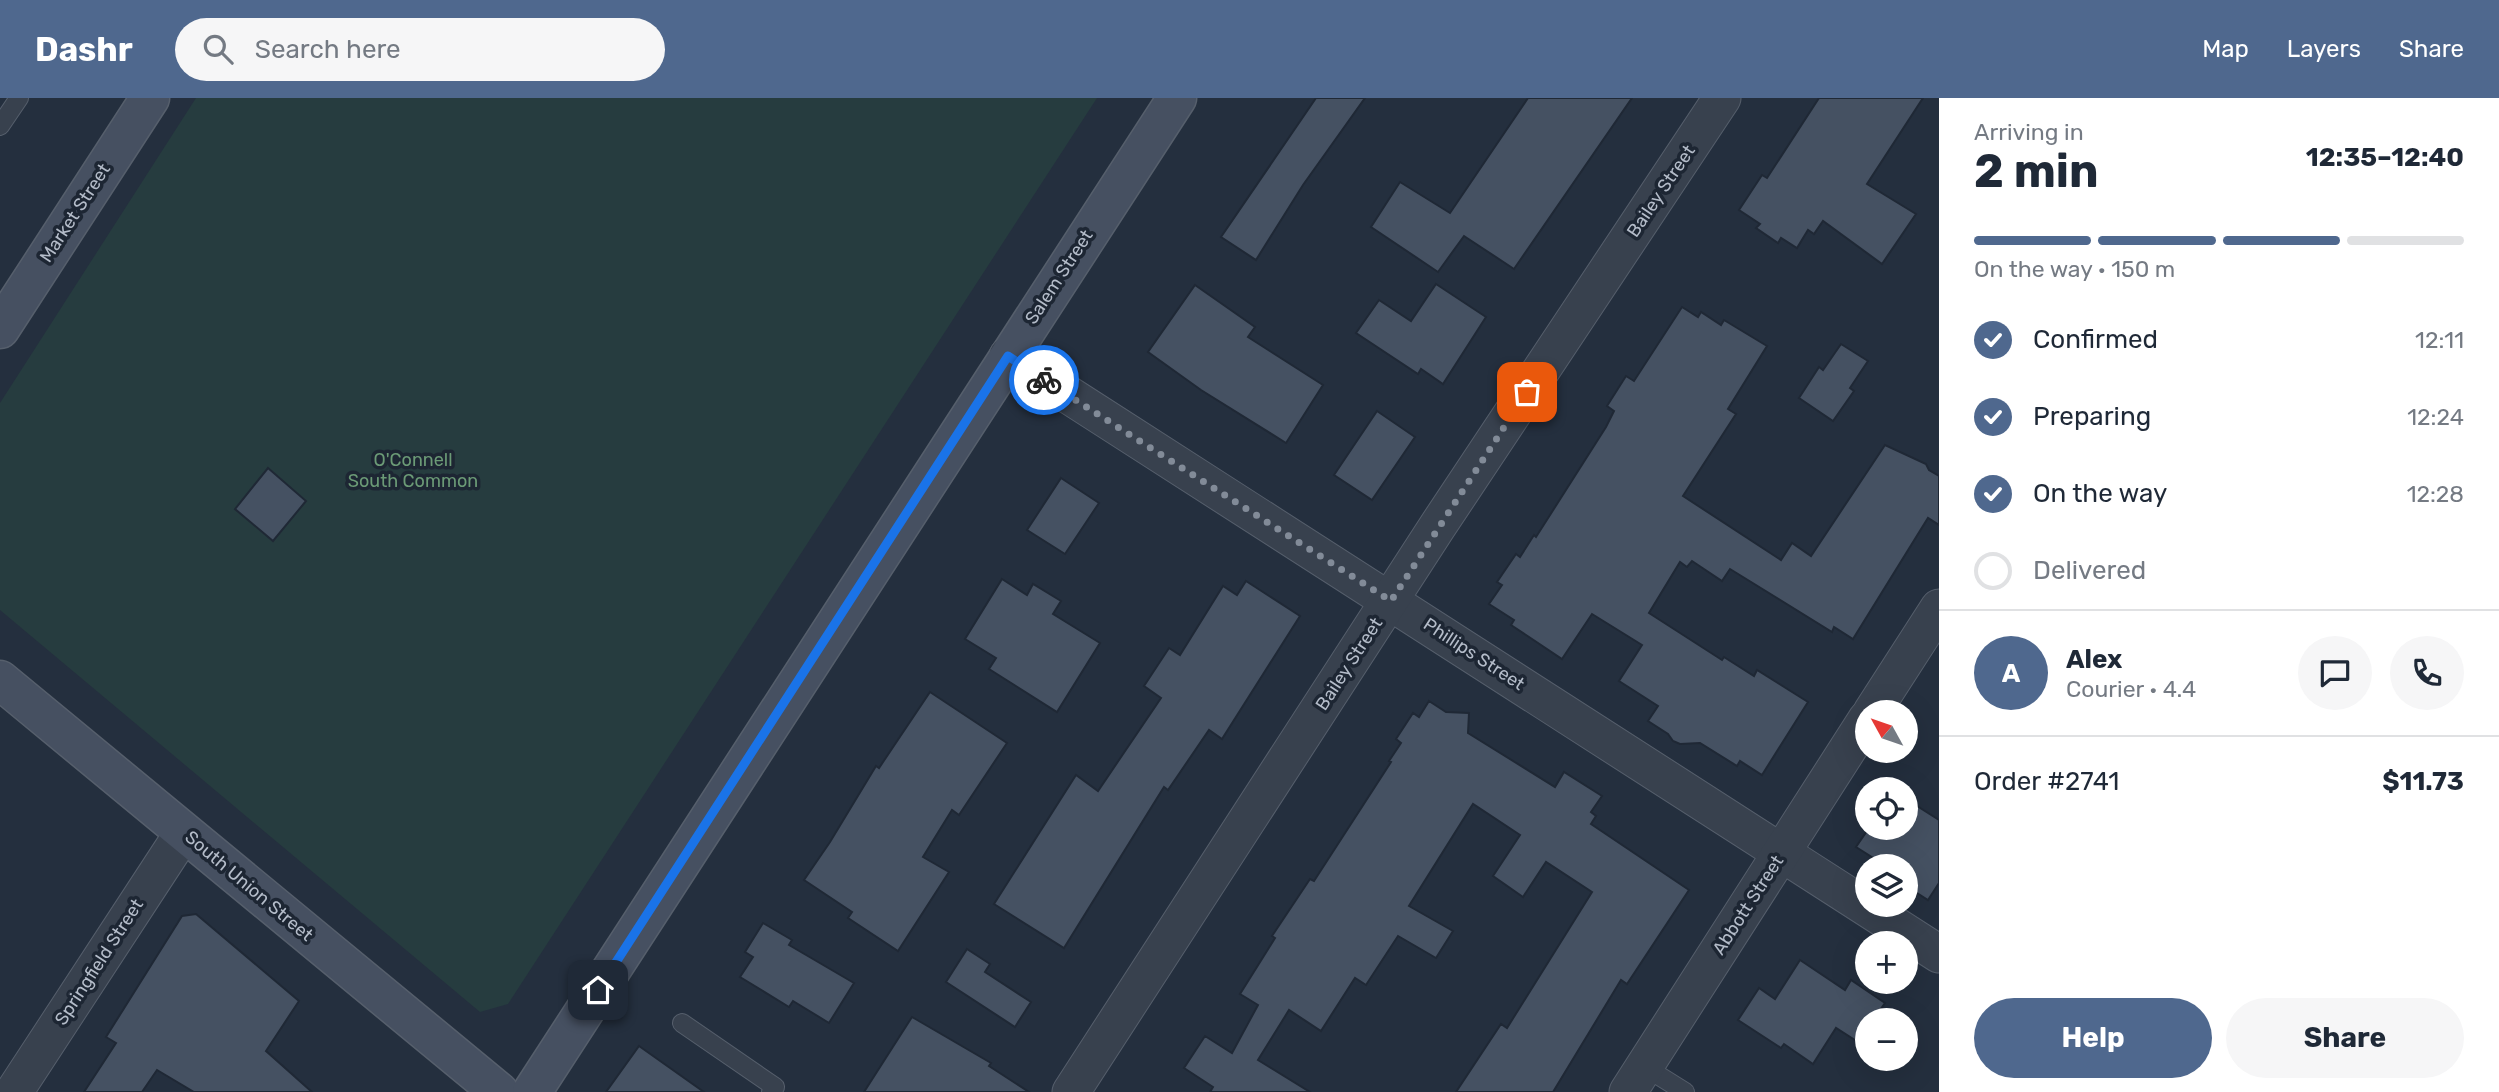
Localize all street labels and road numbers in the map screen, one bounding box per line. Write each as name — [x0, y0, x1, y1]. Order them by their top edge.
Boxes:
street label: Bailey Street — [1622, 141, 1700, 241]
street label: Market Street — [35, 159, 115, 267]
street label: Salem Street — [1020, 226, 1098, 328]
street label: Bailey Street — [1311, 613, 1387, 715]
street label: Phillips Street — [1419, 613, 1529, 695]
street label: South Union Street — [181, 826, 317, 946]
street label: Abbott Street — [1708, 851, 1788, 959]
street label: Springfield Street — [50, 895, 148, 1029]

